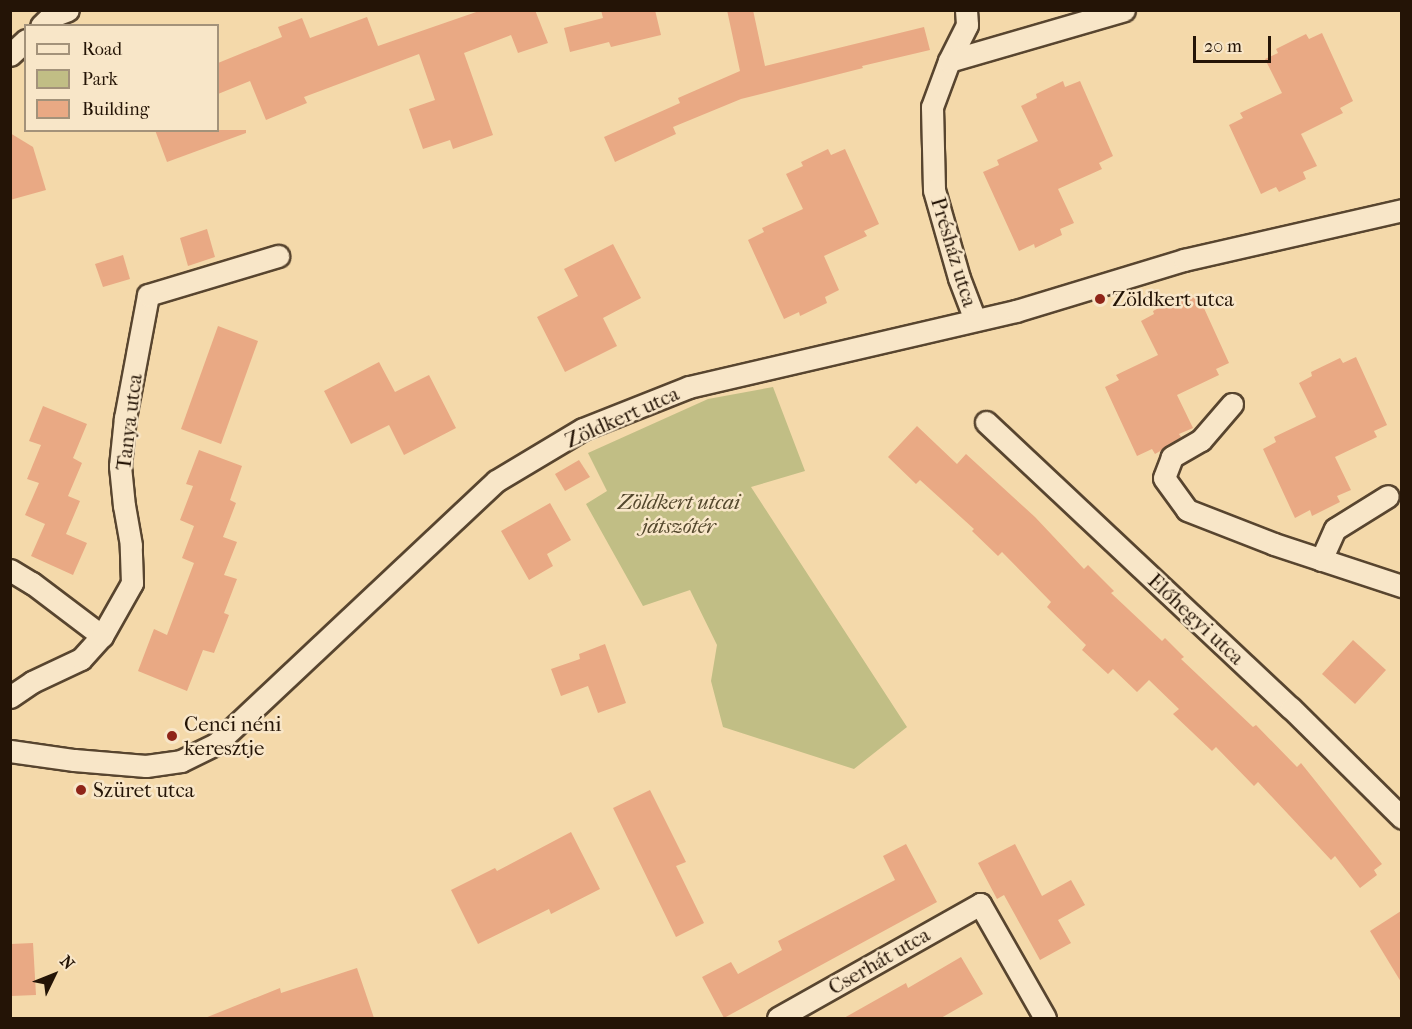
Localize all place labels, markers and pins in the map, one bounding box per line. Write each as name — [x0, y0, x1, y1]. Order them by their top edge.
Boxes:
place label: Zöldkert utca — [1112, 286, 1234, 312]
marker: Zöldkert utca — [1093, 292, 1107, 306]
place label: Cenci néni keresztje — [184, 711, 281, 761]
marker: Cenci néni keresztje — [165, 729, 179, 743]
place label: Szüret utca — [93, 777, 194, 803]
marker: Szüret utca — [74, 783, 88, 797]

